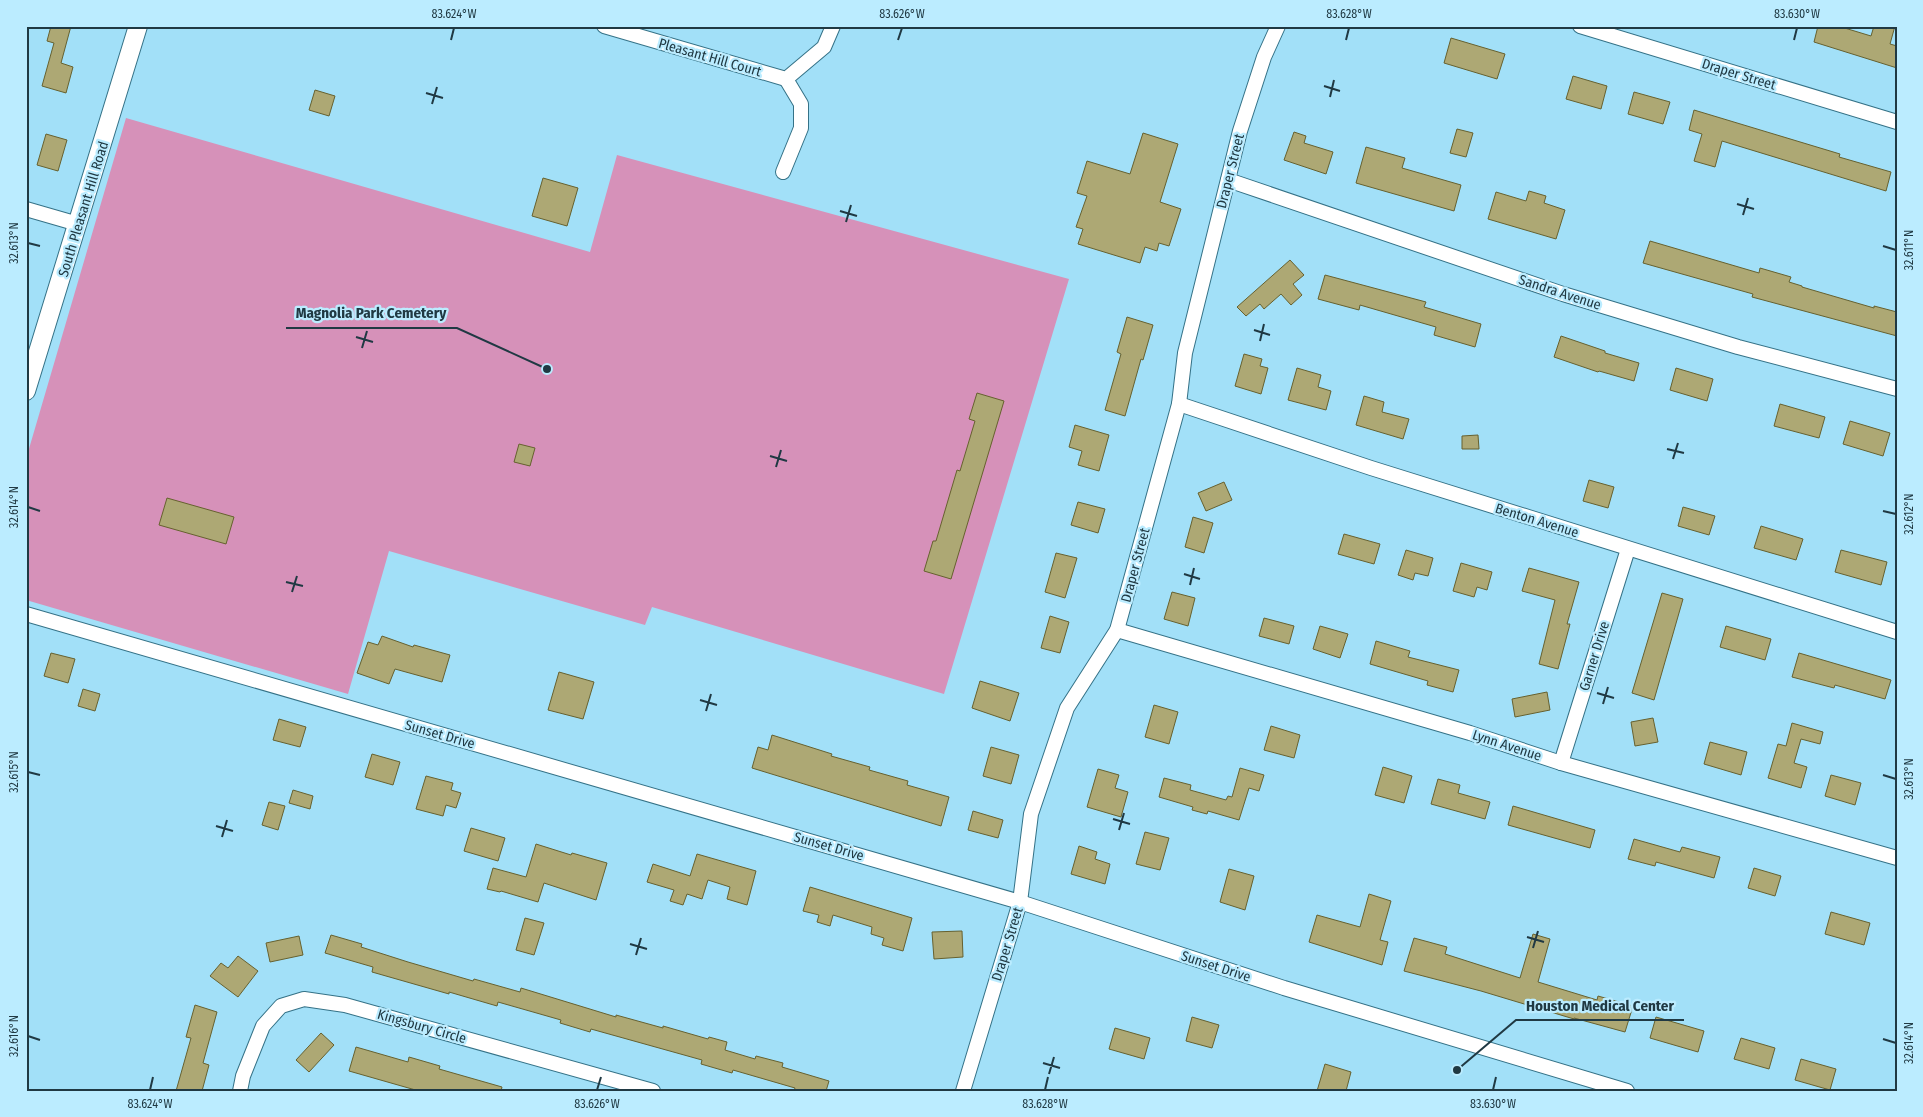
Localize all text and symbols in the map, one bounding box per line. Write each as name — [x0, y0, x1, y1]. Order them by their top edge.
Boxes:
text: 83.624°W — [431, 7, 477, 21]
text: 83.626°W — [879, 7, 925, 21]
text: 83.628°W — [1326, 7, 1372, 21]
text: 83.630°W — [1774, 7, 1820, 21]
street label: Pleasant Hill Court — [657, 35, 764, 80]
street label: Draper Street — [1700, 55, 1778, 94]
street label: Draper Street — [1213, 132, 1248, 210]
street label: South Pleasant Hill Road — [55, 139, 112, 279]
text: 32.613°N — [7, 222, 21, 264]
text: 32.611°N — [1902, 230, 1916, 270]
street label: Sandra Avenue — [1517, 271, 1603, 314]
callout: Magnolia Park Cemetery — [286, 298, 457, 328]
text: Magnolia Park Cemetery — [296, 304, 447, 322]
text: 32.614°N — [7, 486, 21, 528]
text: 32.612°N — [1902, 493, 1916, 535]
street label: Benton Avenue — [1493, 500, 1581, 541]
street label: Draper Street — [1117, 526, 1154, 604]
street label: Garner Drive — [1576, 619, 1613, 693]
street label: Sunset Drive — [403, 716, 477, 753]
street label: Lynn Avenue — [1470, 726, 1544, 765]
text: 32.615°N — [7, 751, 21, 793]
text: 32.613°N — [1902, 758, 1916, 800]
street label: Sunset Drive — [792, 828, 866, 865]
street label: Draper Street — [988, 905, 1027, 983]
street label: Sunset Drive — [1179, 947, 1253, 986]
callout: Houston Medical Center — [1516, 990, 1684, 1020]
text: Houston Medical Center — [1526, 997, 1674, 1015]
street label: Kingsbury Circle — [375, 1006, 468, 1047]
text: 32.616°N — [7, 1015, 21, 1057]
text: 32.614°N — [1902, 1022, 1916, 1064]
text: 83.624°W — [127, 1097, 173, 1111]
text: 83.626°W — [574, 1097, 620, 1111]
text: 83.628°W — [1022, 1097, 1068, 1111]
text: 83.630°W — [1470, 1097, 1516, 1111]

